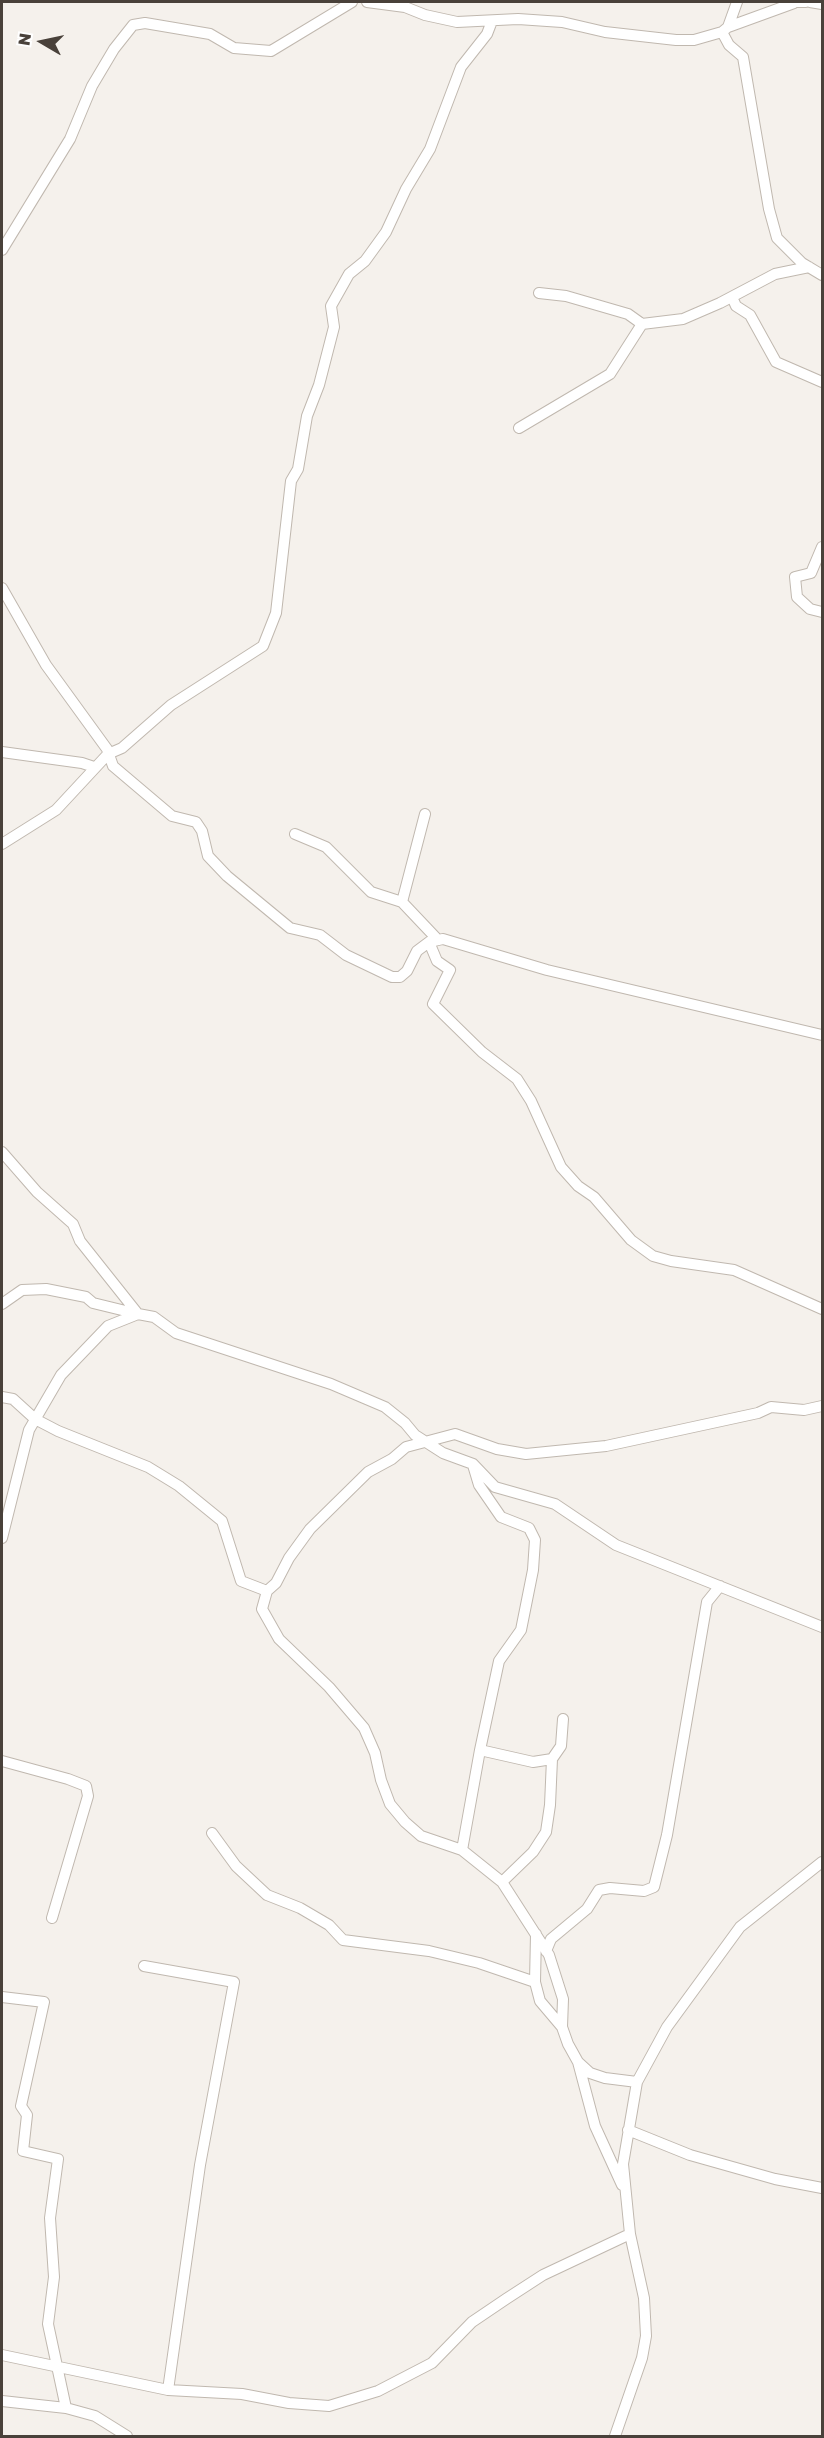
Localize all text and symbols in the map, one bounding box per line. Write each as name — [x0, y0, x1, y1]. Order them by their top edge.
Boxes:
north arrow — [12, 12, 72, 72]
text: N — [13, 32, 35, 47]

